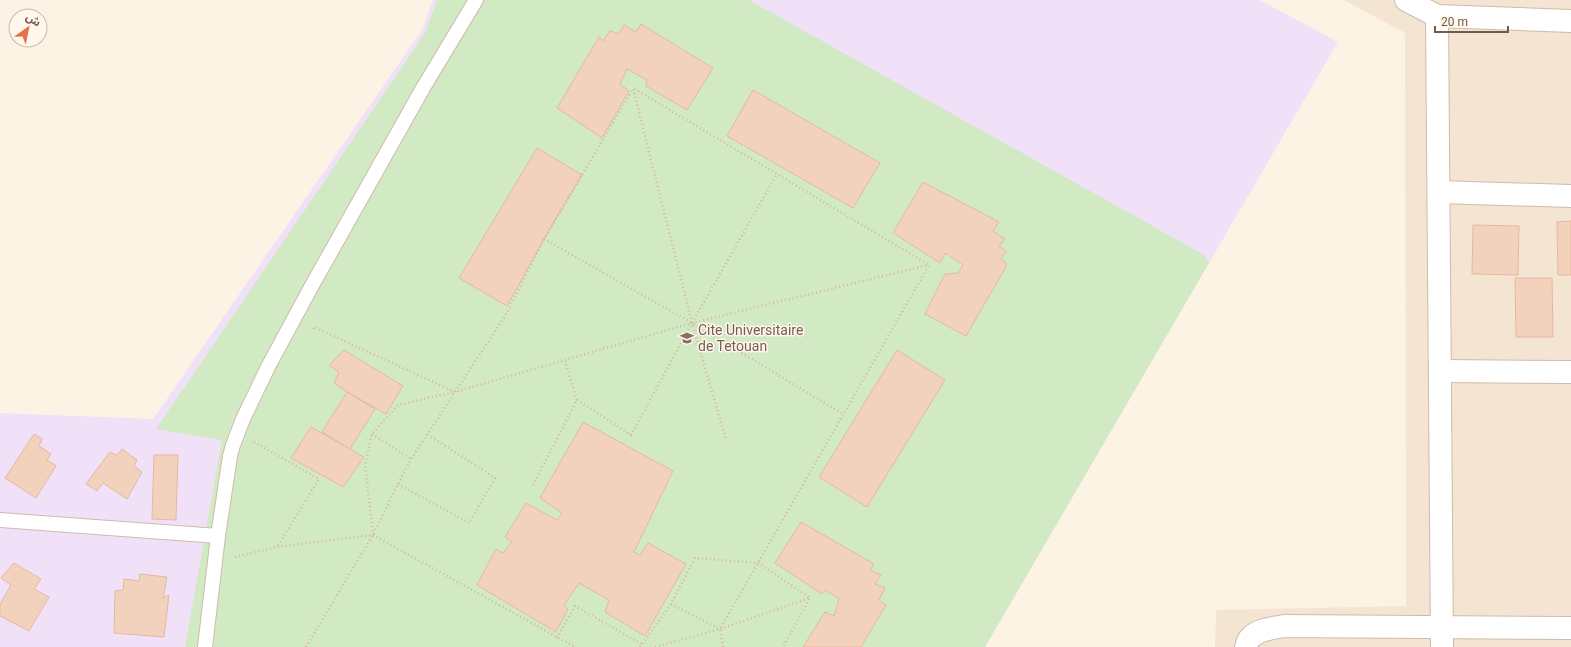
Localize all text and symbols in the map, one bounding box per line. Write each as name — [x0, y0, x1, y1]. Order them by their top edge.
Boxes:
north arrow — [8, 8, 48, 48]
scale bar — [1435, 8, 1508, 34]
text: ش — [23, 10, 43, 30]
text: 20 m — [1441, 15, 1468, 29]
place label: Cite Universitaire de Tetouan — [698, 322, 803, 354]
school or university icon: Cite Universitaire de Tetouan — [679, 330, 695, 346]

